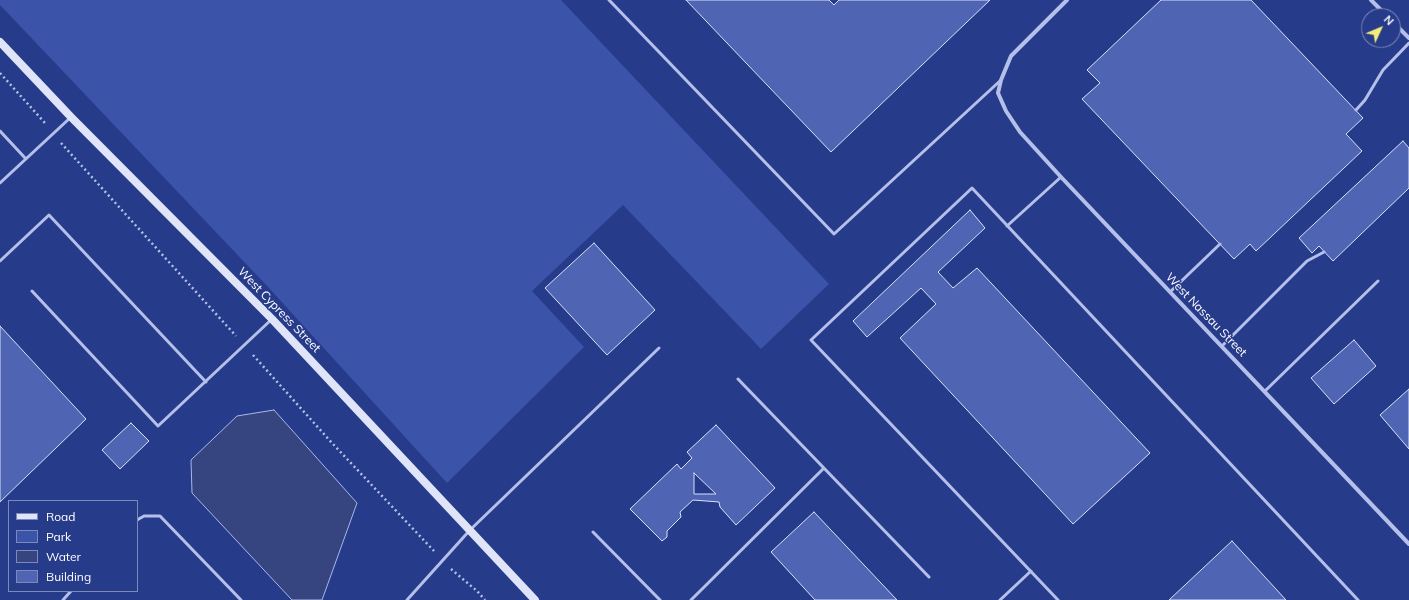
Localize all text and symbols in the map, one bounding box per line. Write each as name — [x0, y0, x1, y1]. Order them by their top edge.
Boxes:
north arrow — [1361, 8, 1401, 48]
text: N — [1381, 13, 1397, 28]
street label: West Cypress Street — [235, 264, 323, 356]
street label: West Nassau Street — [1162, 270, 1250, 360]
legend — [8, 500, 138, 592]
text: Road — [46, 509, 75, 524]
text: Park — [46, 529, 71, 544]
text: Water — [46, 549, 81, 564]
text: Building — [46, 569, 91, 584]

